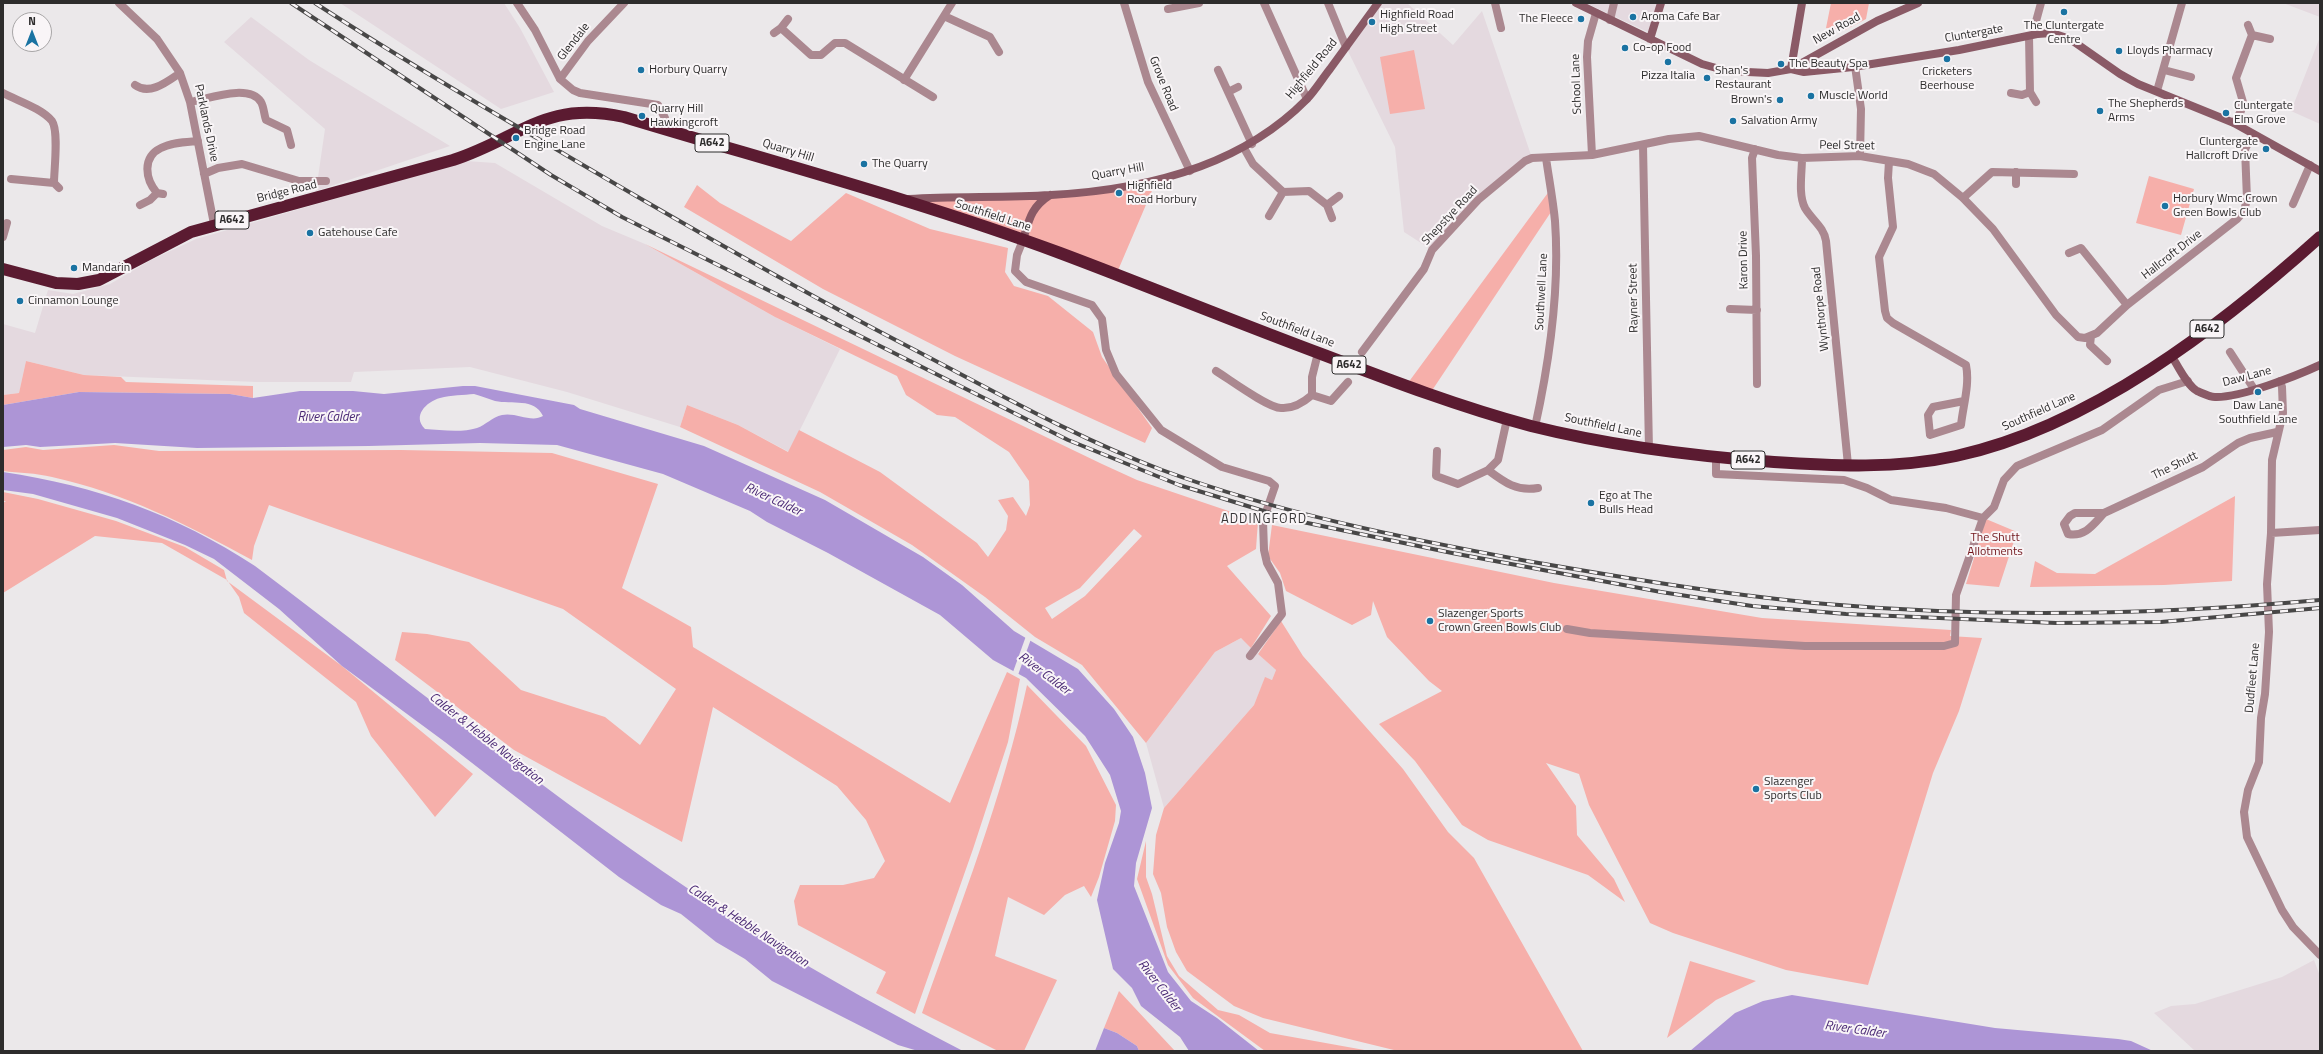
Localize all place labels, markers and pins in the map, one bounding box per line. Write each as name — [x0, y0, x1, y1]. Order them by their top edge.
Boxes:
marker: The Cluntergate Centre — [2059, 7, 2069, 17]
place label: Highfield Road High Street — [1380, 8, 1454, 36]
place label: Aroma Cafe Bar — [1641, 10, 1720, 24]
place label: The Fleece — [1519, 12, 1573, 26]
marker: Aroma Cafe Bar — [1628, 12, 1638, 22]
marker: The Fleece — [1576, 14, 1586, 24]
marker: Highfield Road High Street — [1367, 17, 1377, 27]
place label: The Cluntergate Centre — [2024, 19, 2104, 47]
place label: Co-op Food — [1633, 41, 1691, 55]
marker: Co-op Food — [1620, 43, 1630, 53]
place label: Lloyds Pharmacy — [2127, 44, 2213, 58]
marker: Lloyds Pharmacy — [2114, 46, 2124, 56]
marker: Cricketers Beerhouse — [1942, 54, 1952, 64]
marker: Pizza Italia — [1663, 57, 1673, 67]
place label: The Beauty Spa — [1789, 57, 1868, 71]
marker: The Beauty Spa — [1776, 59, 1786, 69]
place label: Horbury Quarry — [649, 63, 727, 77]
place label: Shan's Restaurant — [1715, 64, 1771, 92]
marker: Horbury Quarry — [636, 65, 646, 75]
place label: Cricketers Beerhouse — [1920, 65, 1974, 93]
place label: Pizza Italia — [1641, 69, 1695, 83]
marker: Shan's Restaurant — [1702, 73, 1712, 83]
place label: Muscle World — [1819, 89, 1888, 103]
marker: Muscle World — [1806, 91, 1816, 101]
place label: Brown's — [1731, 93, 1772, 107]
marker: Brown's — [1775, 95, 1785, 105]
place label: The Shepherds Arms — [2108, 97, 2183, 125]
place label: Cluntergate Elm Grove — [2234, 99, 2293, 127]
place label: Quarry Hill Hawkingcroft — [650, 102, 718, 130]
marker: The Shepherds Arms — [2095, 106, 2105, 116]
marker: Cluntergate Elm Grove — [2221, 108, 2231, 118]
marker: Quarry Hill Hawkingcroft — [637, 111, 647, 121]
place label: Salvation Army — [1741, 114, 1817, 128]
marker: Salvation Army — [1728, 116, 1738, 126]
place label: Bridge Road Engine Lane — [524, 124, 585, 152]
marker: Bridge Road Engine Lane — [511, 133, 521, 143]
place label: Cluntergate Hallcroft Drive — [2186, 135, 2258, 163]
marker: Cluntergate Hallcroft Drive — [2261, 144, 2271, 154]
place label: The Quarry — [872, 157, 928, 171]
marker: The Quarry — [859, 159, 869, 169]
place label: Highfield Road Horbury — [1127, 179, 1197, 207]
marker: Highfield Road Horbury — [1114, 188, 1124, 198]
place label: Horbury Wmc Crown Green Bowls Club — [2173, 192, 2278, 220]
marker: Horbury Wmc Crown Green Bowls Club — [2160, 201, 2170, 211]
place label: Gatehouse Cafe — [318, 226, 398, 240]
marker: Gatehouse Cafe — [305, 228, 315, 238]
place label: Mandarin — [82, 261, 130, 275]
marker: Mandarin — [69, 263, 79, 273]
place label: Cinnamon Lounge — [28, 294, 119, 308]
marker: Cinnamon Lounge — [15, 296, 25, 306]
marker: Daw Lane Southfield Lane — [2253, 387, 2263, 397]
place label: Daw Lane Southfield Lane — [2219, 399, 2297, 427]
place label: Ego at The Bulls Head — [1599, 489, 1653, 517]
marker: Ego at The Bulls Head — [1586, 498, 1596, 508]
place label: Slazenger Sports Crown Green Bowls Club — [1438, 607, 1561, 635]
marker: Slazenger Sports Crown Green Bowls Club — [1425, 616, 1435, 626]
place label: Slazenger Sports Club — [1764, 775, 1822, 803]
marker: Slazenger Sports Club — [1751, 784, 1761, 794]

